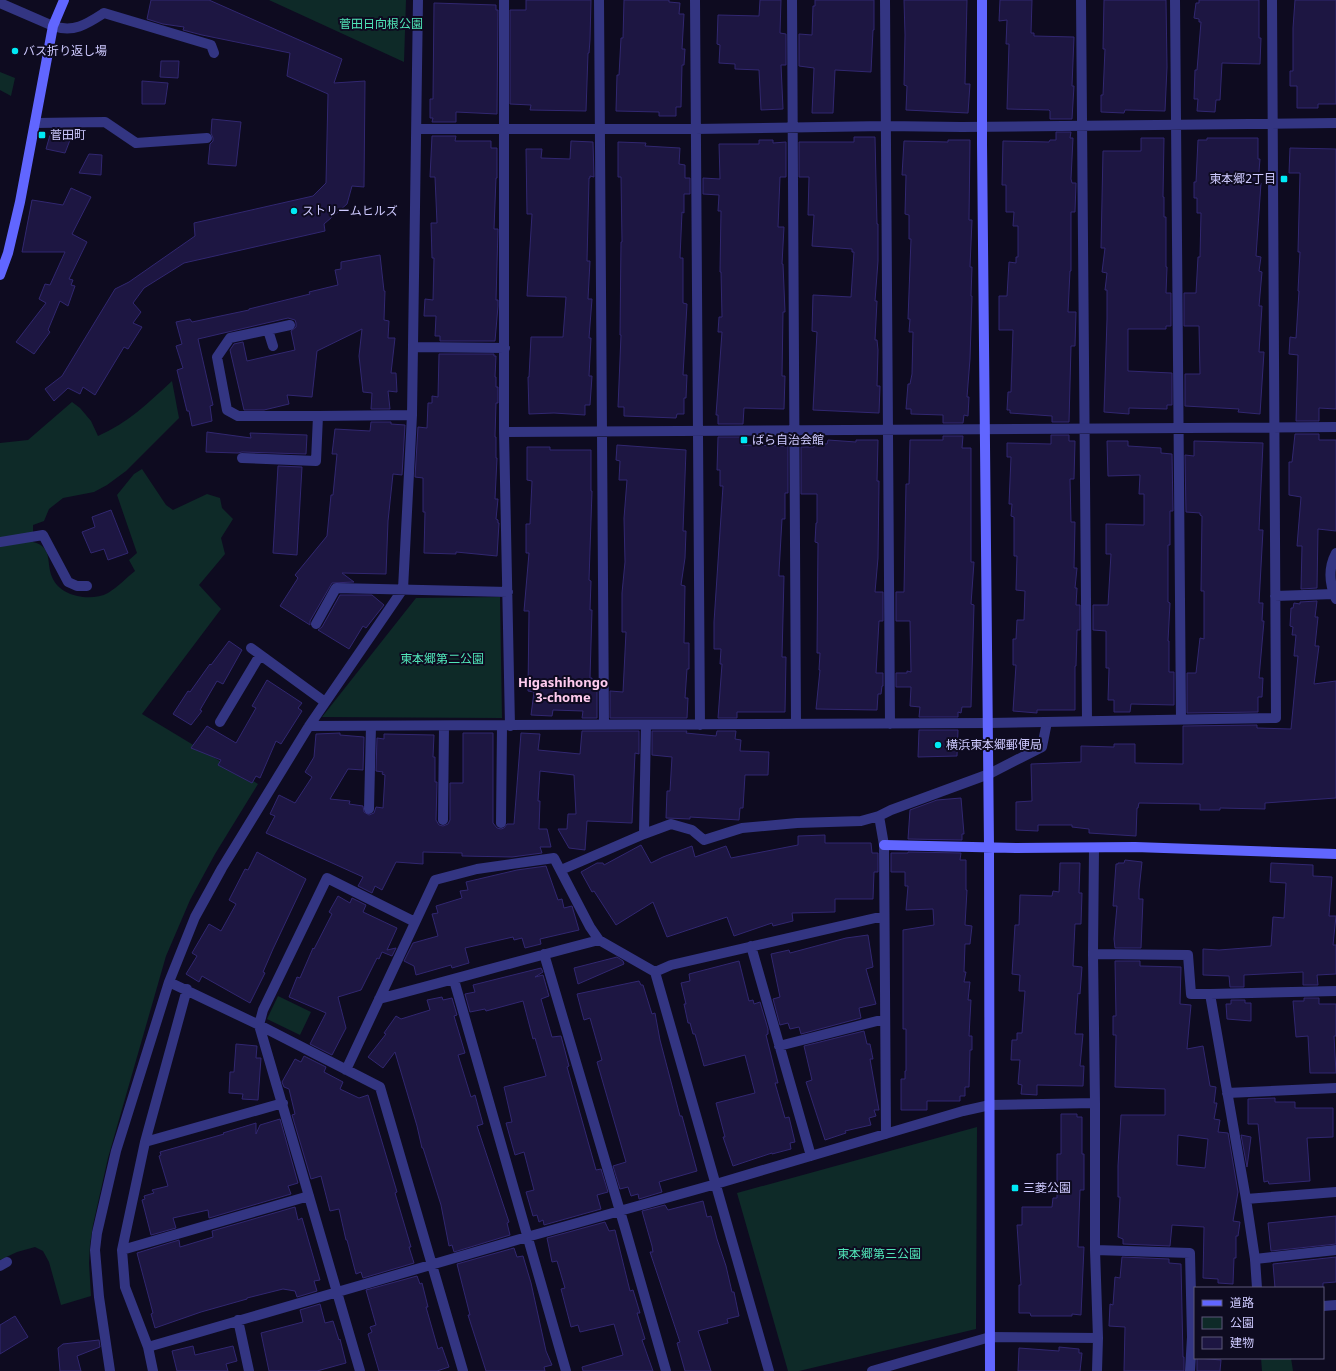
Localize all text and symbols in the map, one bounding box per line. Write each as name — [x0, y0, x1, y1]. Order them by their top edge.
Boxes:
park label: 菅田日向根公園 — [339, 15, 423, 32]
place label: バス折り返し場 — [23, 42, 107, 59]
marker: バス折り返し場 — [10, 46, 20, 56]
place label: 菅田町 — [50, 126, 86, 143]
marker: 菅田町 — [37, 130, 47, 140]
place label: 東本郷2丁目 — [1209, 170, 1276, 187]
marker: 東本郷2丁目 — [1279, 174, 1289, 184]
place label: ストリームヒルズ — [302, 202, 398, 219]
marker: ストリームヒルズ — [289, 206, 299, 216]
place label: ばら自治会館 — [752, 431, 824, 448]
marker: ばら自治会館 — [739, 435, 749, 445]
park label: 東本郷第二公園 — [400, 650, 484, 667]
district label: Higashihongo 3-chome — [518, 673, 608, 706]
place label: 横浜東本郷郵便局 — [946, 736, 1042, 753]
marker: 横浜東本郷郵便局 — [933, 740, 943, 750]
place label: 三菱公園 — [1023, 1179, 1071, 1196]
marker: 三菱公園 — [1010, 1183, 1020, 1193]
park label: 東本郷第三公園 — [837, 1245, 921, 1262]
legend — [1194, 1287, 1324, 1359]
text: 道路 — [1230, 1294, 1254, 1311]
text: 公園 — [1230, 1314, 1254, 1331]
text: 建物 — [1230, 1334, 1254, 1351]

